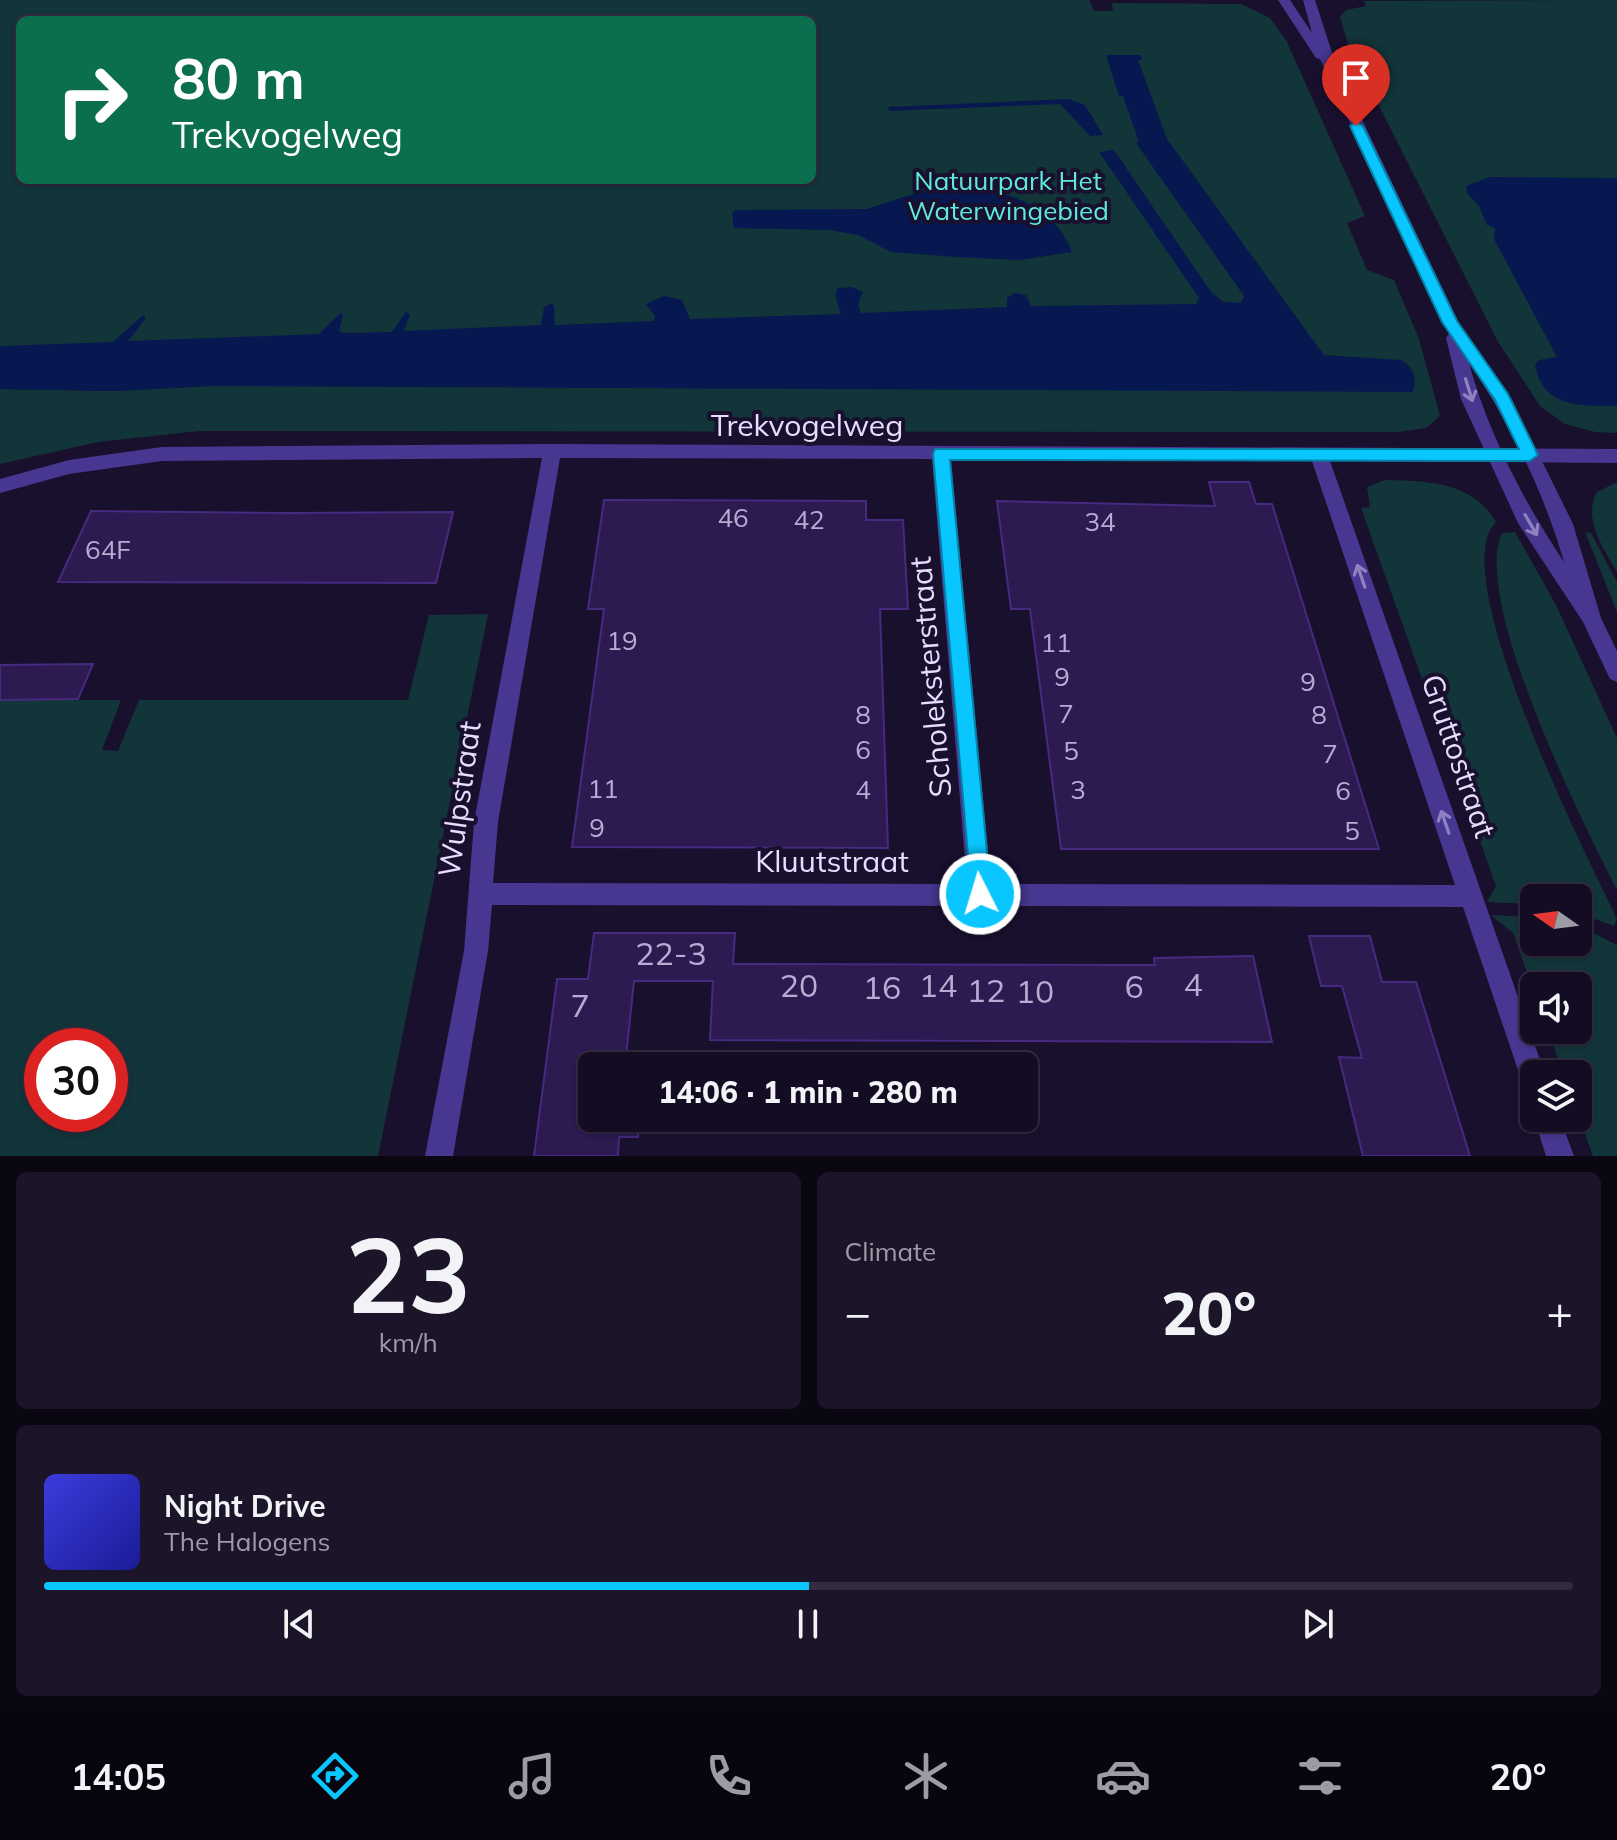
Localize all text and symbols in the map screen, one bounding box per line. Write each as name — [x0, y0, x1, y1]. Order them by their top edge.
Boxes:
text: 80 m — [172, 43, 305, 113]
pin — [1322, 44, 1390, 126]
icon: right — [40, 48, 144, 152]
icon: arrive — [1334, 56, 1378, 100]
text: Trekvogelweg — [172, 112, 403, 157]
park label: Natuurpark Het Waterwingebied — [907, 164, 1109, 227]
one-way arrow — [1462, 378, 1477, 403]
street label: Trekvogelweg — [711, 406, 903, 444]
house number: 46 — [717, 501, 749, 534]
house number: 42 — [793, 503, 825, 536]
house number: 34 — [1084, 505, 1116, 538]
one-way arrow — [1523, 513, 1539, 536]
house number: 64F — [85, 533, 131, 566]
street label: Scholeksterstraat — [901, 555, 959, 799]
one-way arrow — [1352, 564, 1367, 589]
house number: 19 — [606, 624, 638, 657]
house number: 11 — [1040, 626, 1072, 659]
house number: 9 — [1054, 660, 1070, 693]
house number: 9 — [1300, 665, 1316, 698]
street label: Gruttostraat — [1413, 669, 1505, 843]
house number: 7 — [1058, 697, 1074, 730]
house number: 8 — [855, 698, 871, 731]
house number: 8 — [1311, 698, 1327, 731]
street label: Wulpstraat — [429, 719, 489, 879]
house number: 6 — [855, 733, 871, 766]
house number: 5 — [1063, 734, 1079, 767]
house number: 7 — [1322, 737, 1338, 770]
house number: 11 — [587, 772, 619, 805]
house number: 4 — [855, 773, 871, 806]
house number: 3 — [1070, 773, 1086, 806]
house number: 6 — [1335, 774, 1351, 807]
one-way arrow — [1437, 810, 1452, 835]
house number: 9 — [589, 811, 605, 844]
house number: 5 — [1344, 814, 1360, 847]
street label: Kluutstraat — [755, 842, 909, 880]
position arrow — [938, 852, 1022, 936]
north arrow — [1520, 884, 1592, 956]
map controls — [1520, 884, 1592, 1132]
house number: 22-3 — [635, 933, 707, 973]
house number: 4 — [1183, 964, 1203, 1004]
house number: 20 — [780, 965, 818, 1005]
house number: 14 — [919, 965, 957, 1005]
house number: 6 — [1124, 966, 1144, 1006]
house number: 16 — [863, 967, 901, 1007]
house number: 12 — [967, 970, 1005, 1010]
house number: 10 — [1016, 971, 1054, 1011]
button: sound — [1520, 972, 1592, 1044]
house number: 7 — [570, 985, 590, 1025]
speed limit sign: 30 — [24, 1028, 128, 1132]
button: layers — [1520, 1060, 1592, 1132]
text: 14:06 · 1 min · 280 m — [658, 1073, 958, 1111]
text: 23 — [346, 1208, 471, 1339]
text: Climate — [845, 1235, 936, 1268]
text: 20° — [1161, 1275, 1256, 1350]
text: − — [845, 1285, 871, 1340]
text: + — [1547, 1285, 1573, 1340]
text: km/h — [379, 1326, 438, 1359]
text: Night Drive — [164, 1487, 326, 1525]
text: The Halogens — [164, 1525, 330, 1558]
icon: previous — [277, 1602, 321, 1646]
icon: pause — [786, 1602, 830, 1646]
icon: next — [1296, 1602, 1340, 1646]
icon: directions — [307, 1748, 363, 1804]
icon: music — [504, 1748, 560, 1804]
icon: phone — [701, 1748, 757, 1804]
icon: climate — [898, 1748, 954, 1804]
icon: car — [1095, 1748, 1151, 1804]
icon: filters — [1292, 1748, 1348, 1804]
text: 14:05 — [71, 1754, 166, 1799]
text: 20° — [1490, 1754, 1546, 1799]

